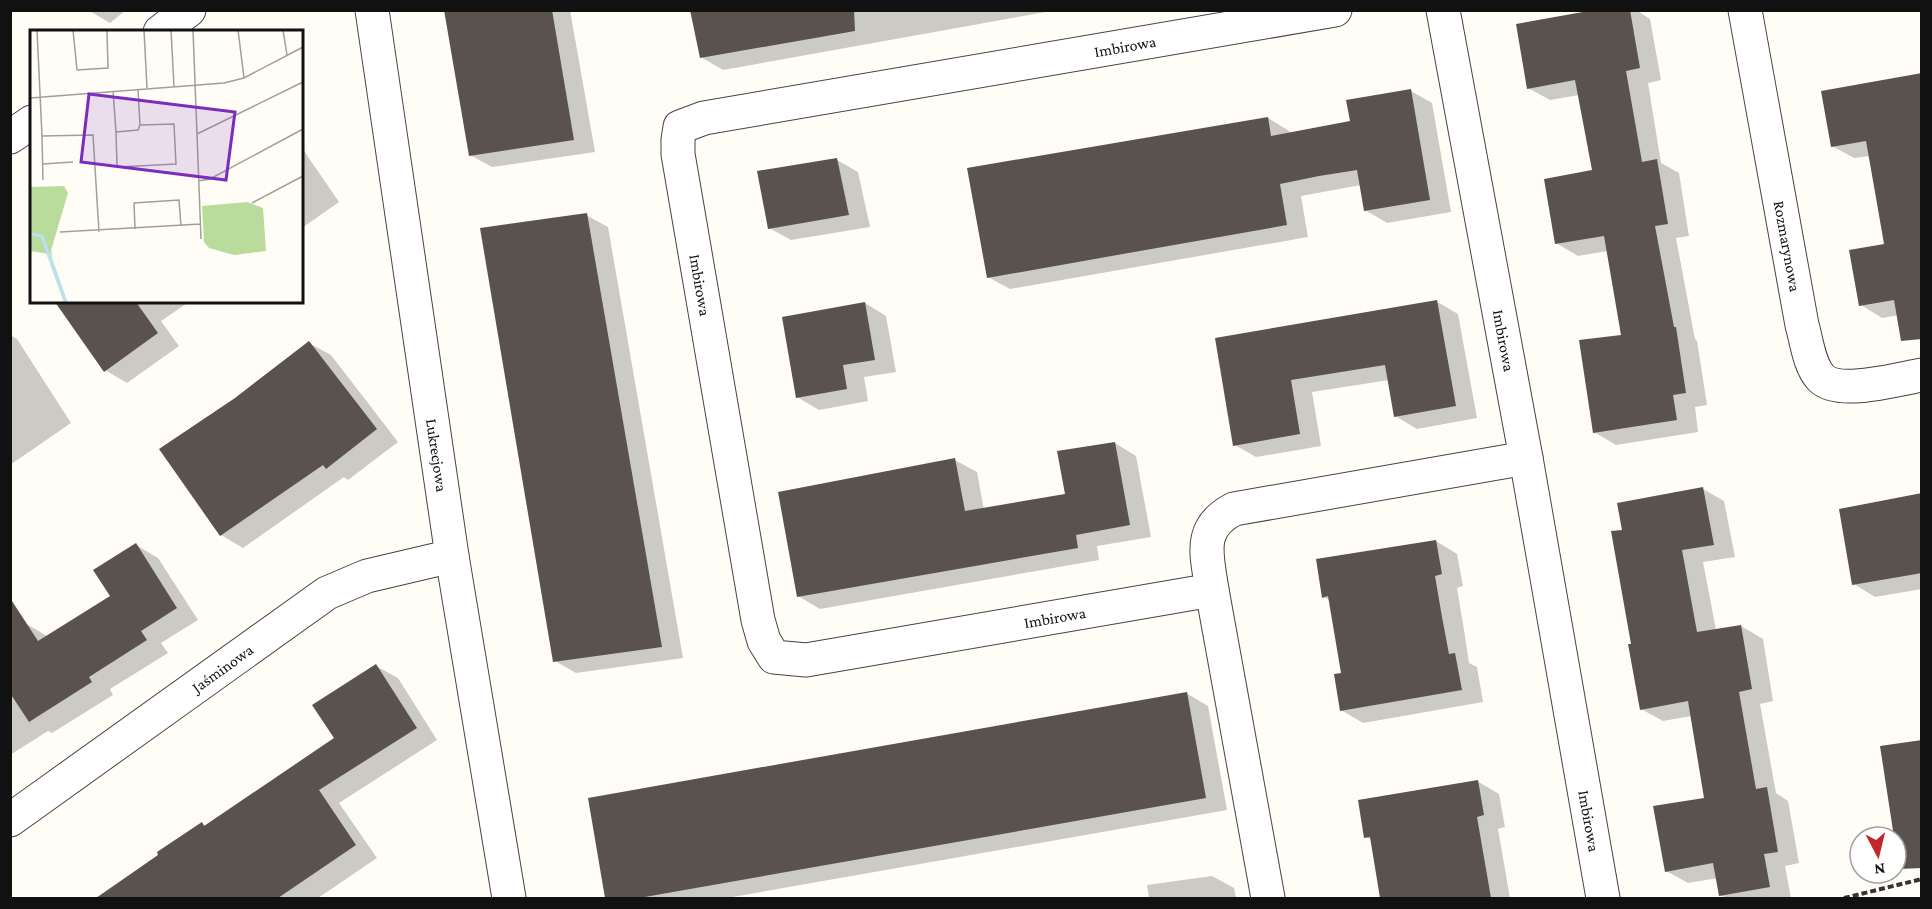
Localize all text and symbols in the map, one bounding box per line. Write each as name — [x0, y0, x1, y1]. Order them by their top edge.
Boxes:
inset map — [30, 30, 303, 303]
street label: Imbirowa — [1093, 33, 1158, 60]
street label: Rozmarynowa — [1771, 199, 1804, 294]
street label: Imbirowa — [686, 253, 714, 318]
street label: Imbirowa — [1490, 308, 1518, 373]
street label: Lukrecjowa — [423, 418, 451, 494]
street label: Imbirowa — [1023, 604, 1088, 631]
street label: Jaśminowa — [187, 641, 257, 698]
street label: Imbirowa — [1575, 789, 1603, 854]
north arrow — [1848, 825, 1908, 885]
text: N — [1873, 860, 1886, 879]

